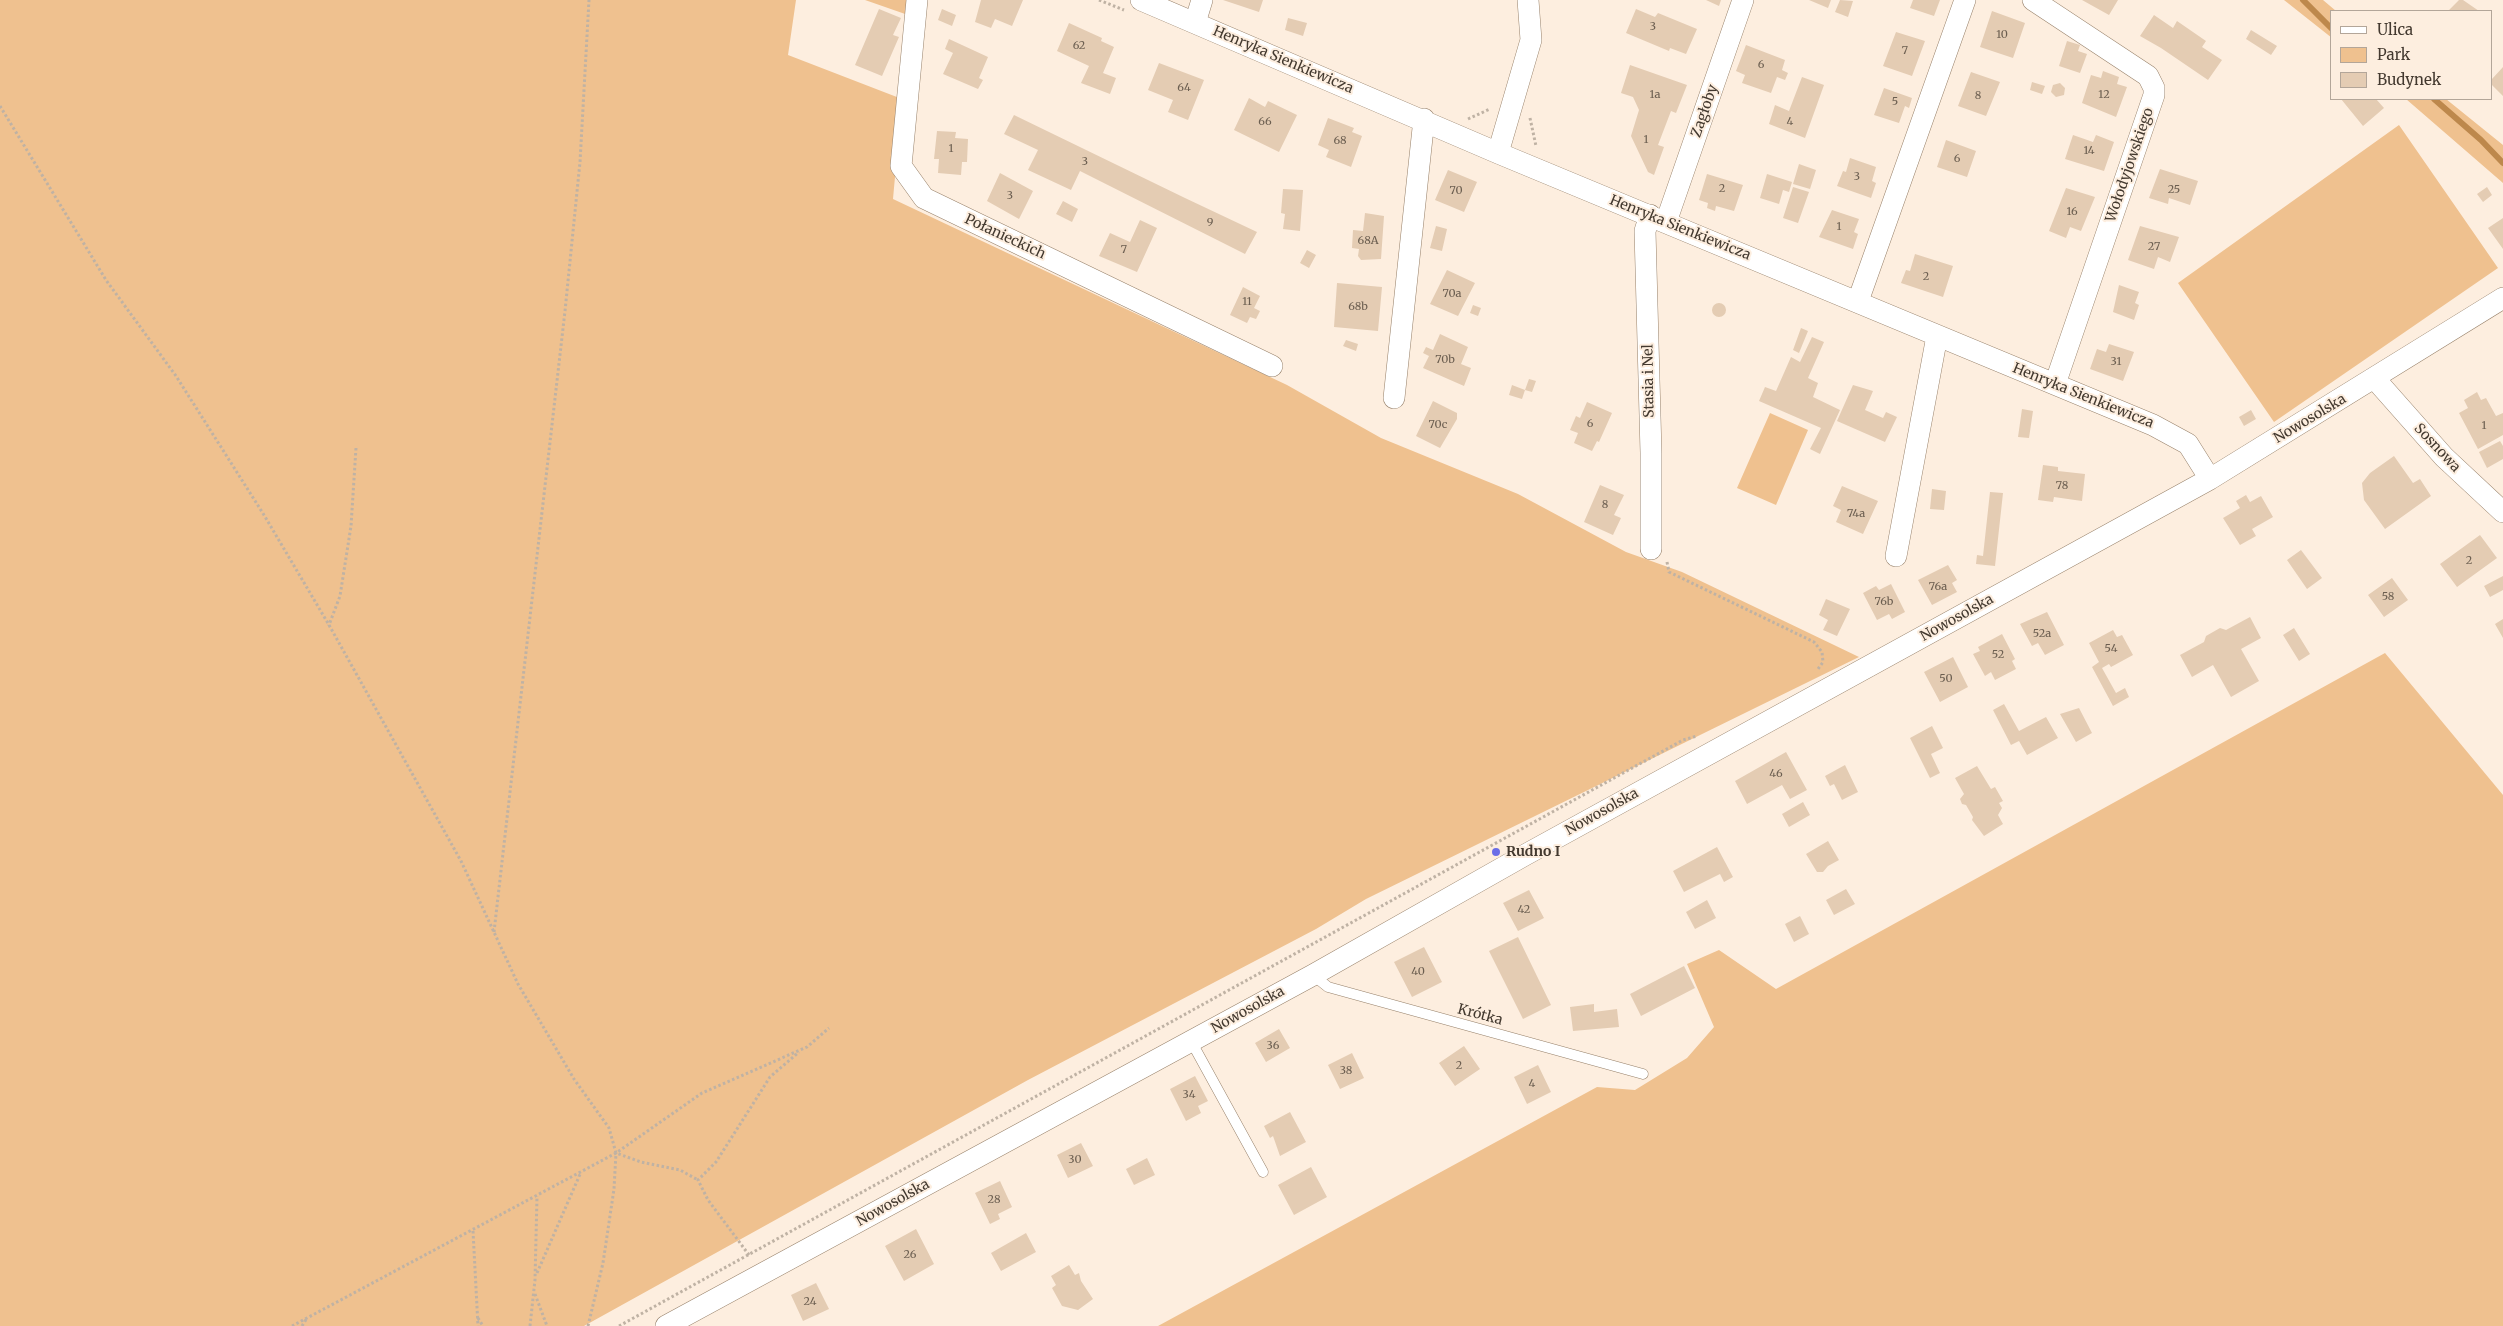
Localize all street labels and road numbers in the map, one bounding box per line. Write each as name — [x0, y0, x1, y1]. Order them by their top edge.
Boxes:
street label: Henryka Sienkiewicza — [1210, 23, 1356, 97]
street label: Zagłoby — [1688, 82, 1722, 140]
street label: Wołodyjowskiego — [2103, 106, 2157, 224]
street label: Henryka Sienkiewicza — [1607, 192, 1753, 264]
street label: Połanieckich — [962, 211, 1048, 263]
street label: Stasia i Nel — [1640, 344, 1658, 418]
street label: Henryka Sienkiewicza — [2010, 360, 2156, 432]
street label: Nowosolska — [2271, 391, 2349, 447]
street label: Sosnowa — [2410, 420, 2464, 476]
street label: Nowosolska — [1917, 591, 1997, 645]
street label: Nowosolska — [1562, 785, 1642, 839]
street label: Nowosolska — [1208, 983, 1288, 1037]
street label: Krótka — [1456, 1001, 1504, 1029]
street label: Nowosolska — [853, 1176, 933, 1230]

